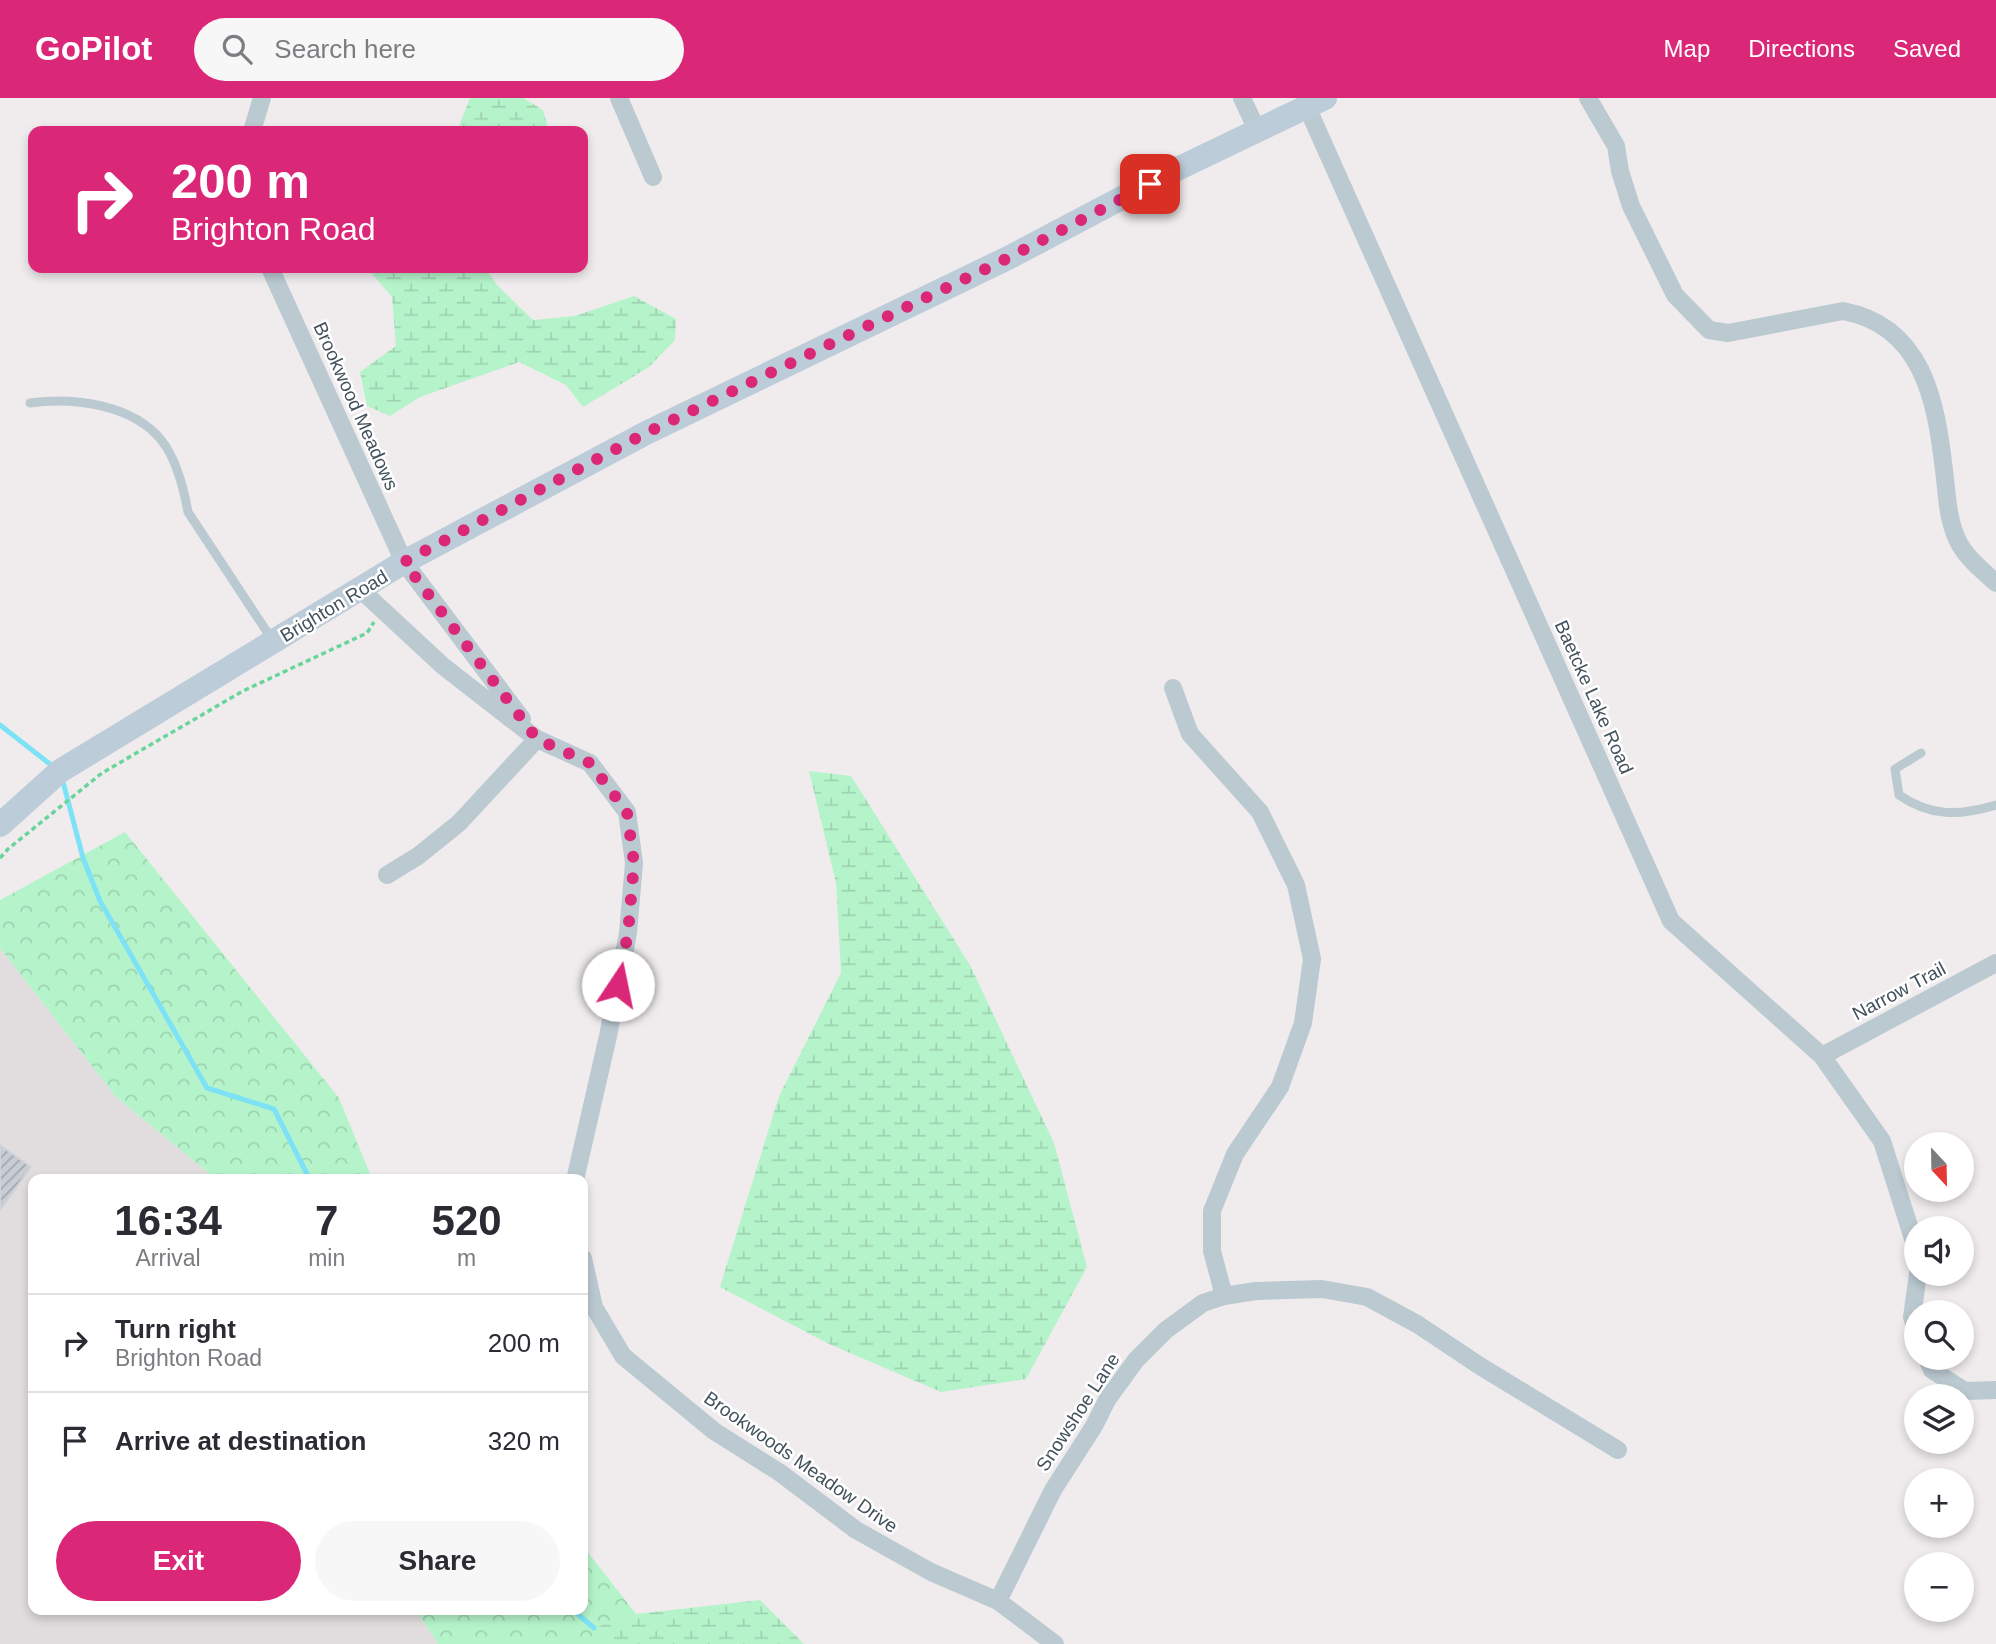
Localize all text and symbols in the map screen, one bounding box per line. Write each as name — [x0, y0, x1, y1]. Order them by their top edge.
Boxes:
search box — [194, 18, 684, 81]
text: GoPilot — [35, 30, 152, 67]
icon: search — [218, 30, 256, 68]
text: Search here — [274, 34, 416, 64]
text: Map — [1664, 35, 1710, 62]
text: Directions — [1748, 35, 1855, 62]
text: Saved — [1893, 35, 1961, 62]
icon: right — [56, 154, 147, 245]
text: 200 m — [171, 154, 310, 208]
pin — [1120, 154, 1180, 214]
icon: arrive — [1131, 165, 1169, 203]
text: Brighton Road — [171, 211, 376, 247]
street label: Brookwood Meadows — [309, 319, 403, 493]
street label: Brighton Road — [277, 566, 391, 646]
street label: Baetcke Lake Road — [1551, 617, 1637, 777]
position arrow — [581, 948, 655, 1022]
street label: Narrow Trail — [1849, 958, 1949, 1024]
north arrow — [1904, 1132, 1974, 1202]
map controls — [1904, 1132, 1974, 1622]
text: 16:34 — [114, 1197, 222, 1244]
text: 7 — [315, 1197, 338, 1244]
text: 520 — [432, 1197, 502, 1244]
button: sound — [1904, 1216, 1974, 1286]
text: Arrival — [135, 1245, 201, 1271]
text: min — [308, 1245, 345, 1271]
text: m — [457, 1245, 476, 1271]
button: search — [1904, 1300, 1974, 1370]
text: Turn right — [115, 1314, 236, 1344]
icon: right — [56, 1324, 94, 1362]
text: 200 m — [488, 1328, 560, 1358]
text: Brighton Road — [115, 1345, 262, 1371]
street label: Snowshoe Lane — [1032, 1349, 1124, 1475]
button: layers — [1904, 1384, 1974, 1454]
street label: Brookwoods Meadow Drive — [700, 1387, 902, 1537]
icon: arrive — [56, 1422, 94, 1460]
text: Arrive at destination — [115, 1426, 366, 1456]
text: 320 m — [488, 1426, 560, 1456]
button: + — [1904, 1468, 1974, 1538]
button: Exit — [56, 1521, 301, 1601]
button: Share — [315, 1521, 560, 1601]
button: − — [1904, 1552, 1974, 1622]

